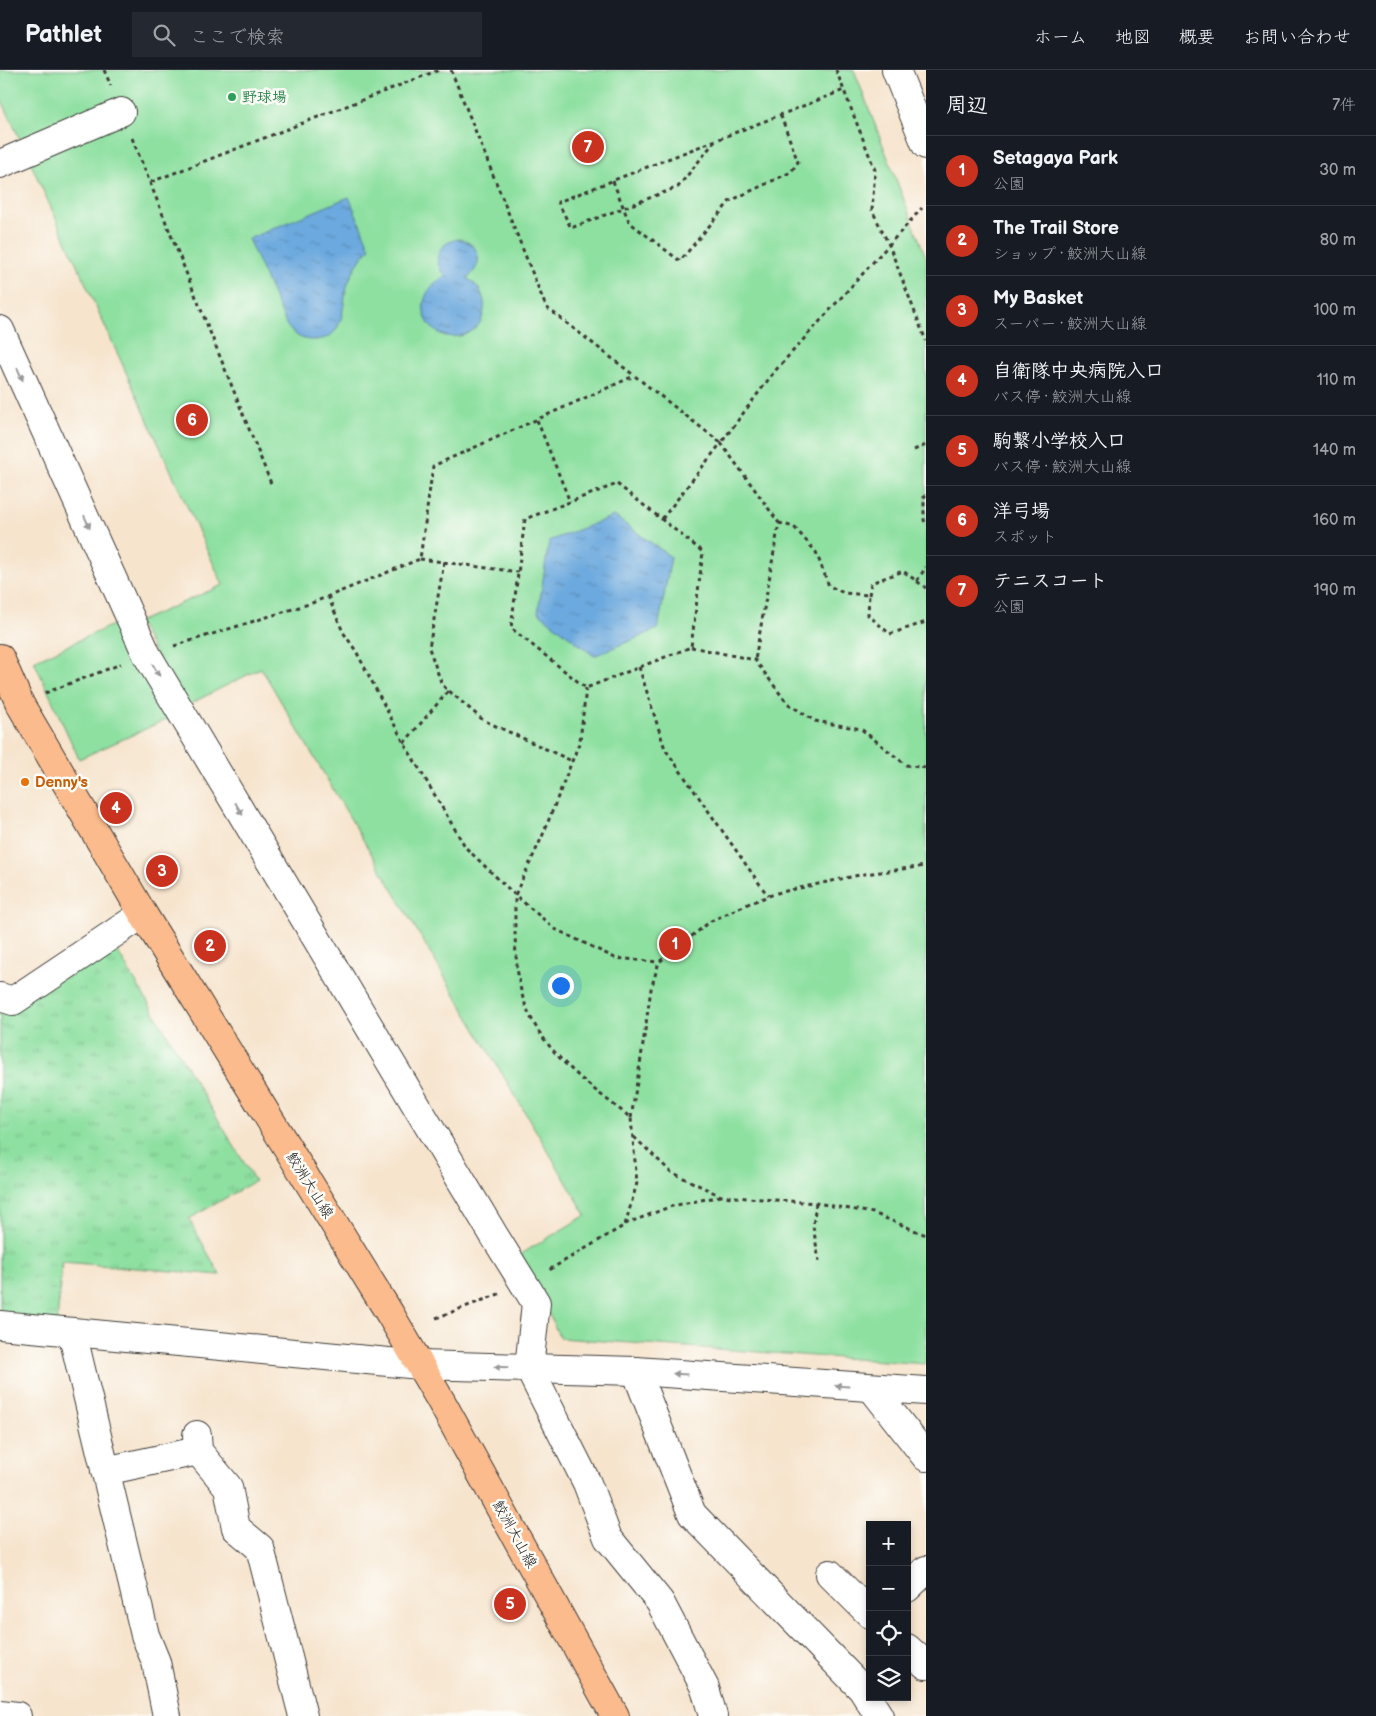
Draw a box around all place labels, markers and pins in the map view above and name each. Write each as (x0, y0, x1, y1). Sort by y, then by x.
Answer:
place label: 野球場 (242, 88, 287, 107)
marker: 野球場 (226, 91, 238, 103)
pin: 7 (572, 128, 604, 166)
pin: 6 (176, 401, 208, 439)
place label: Denny's (35, 773, 88, 792)
marker: Denny's (19, 776, 31, 788)
pin: 4 (100, 789, 132, 827)
pin: 3 (146, 852, 178, 890)
pin: 1 (659, 925, 691, 963)
pin: 2 (194, 927, 226, 965)
pin: 5 (494, 1585, 526, 1623)

